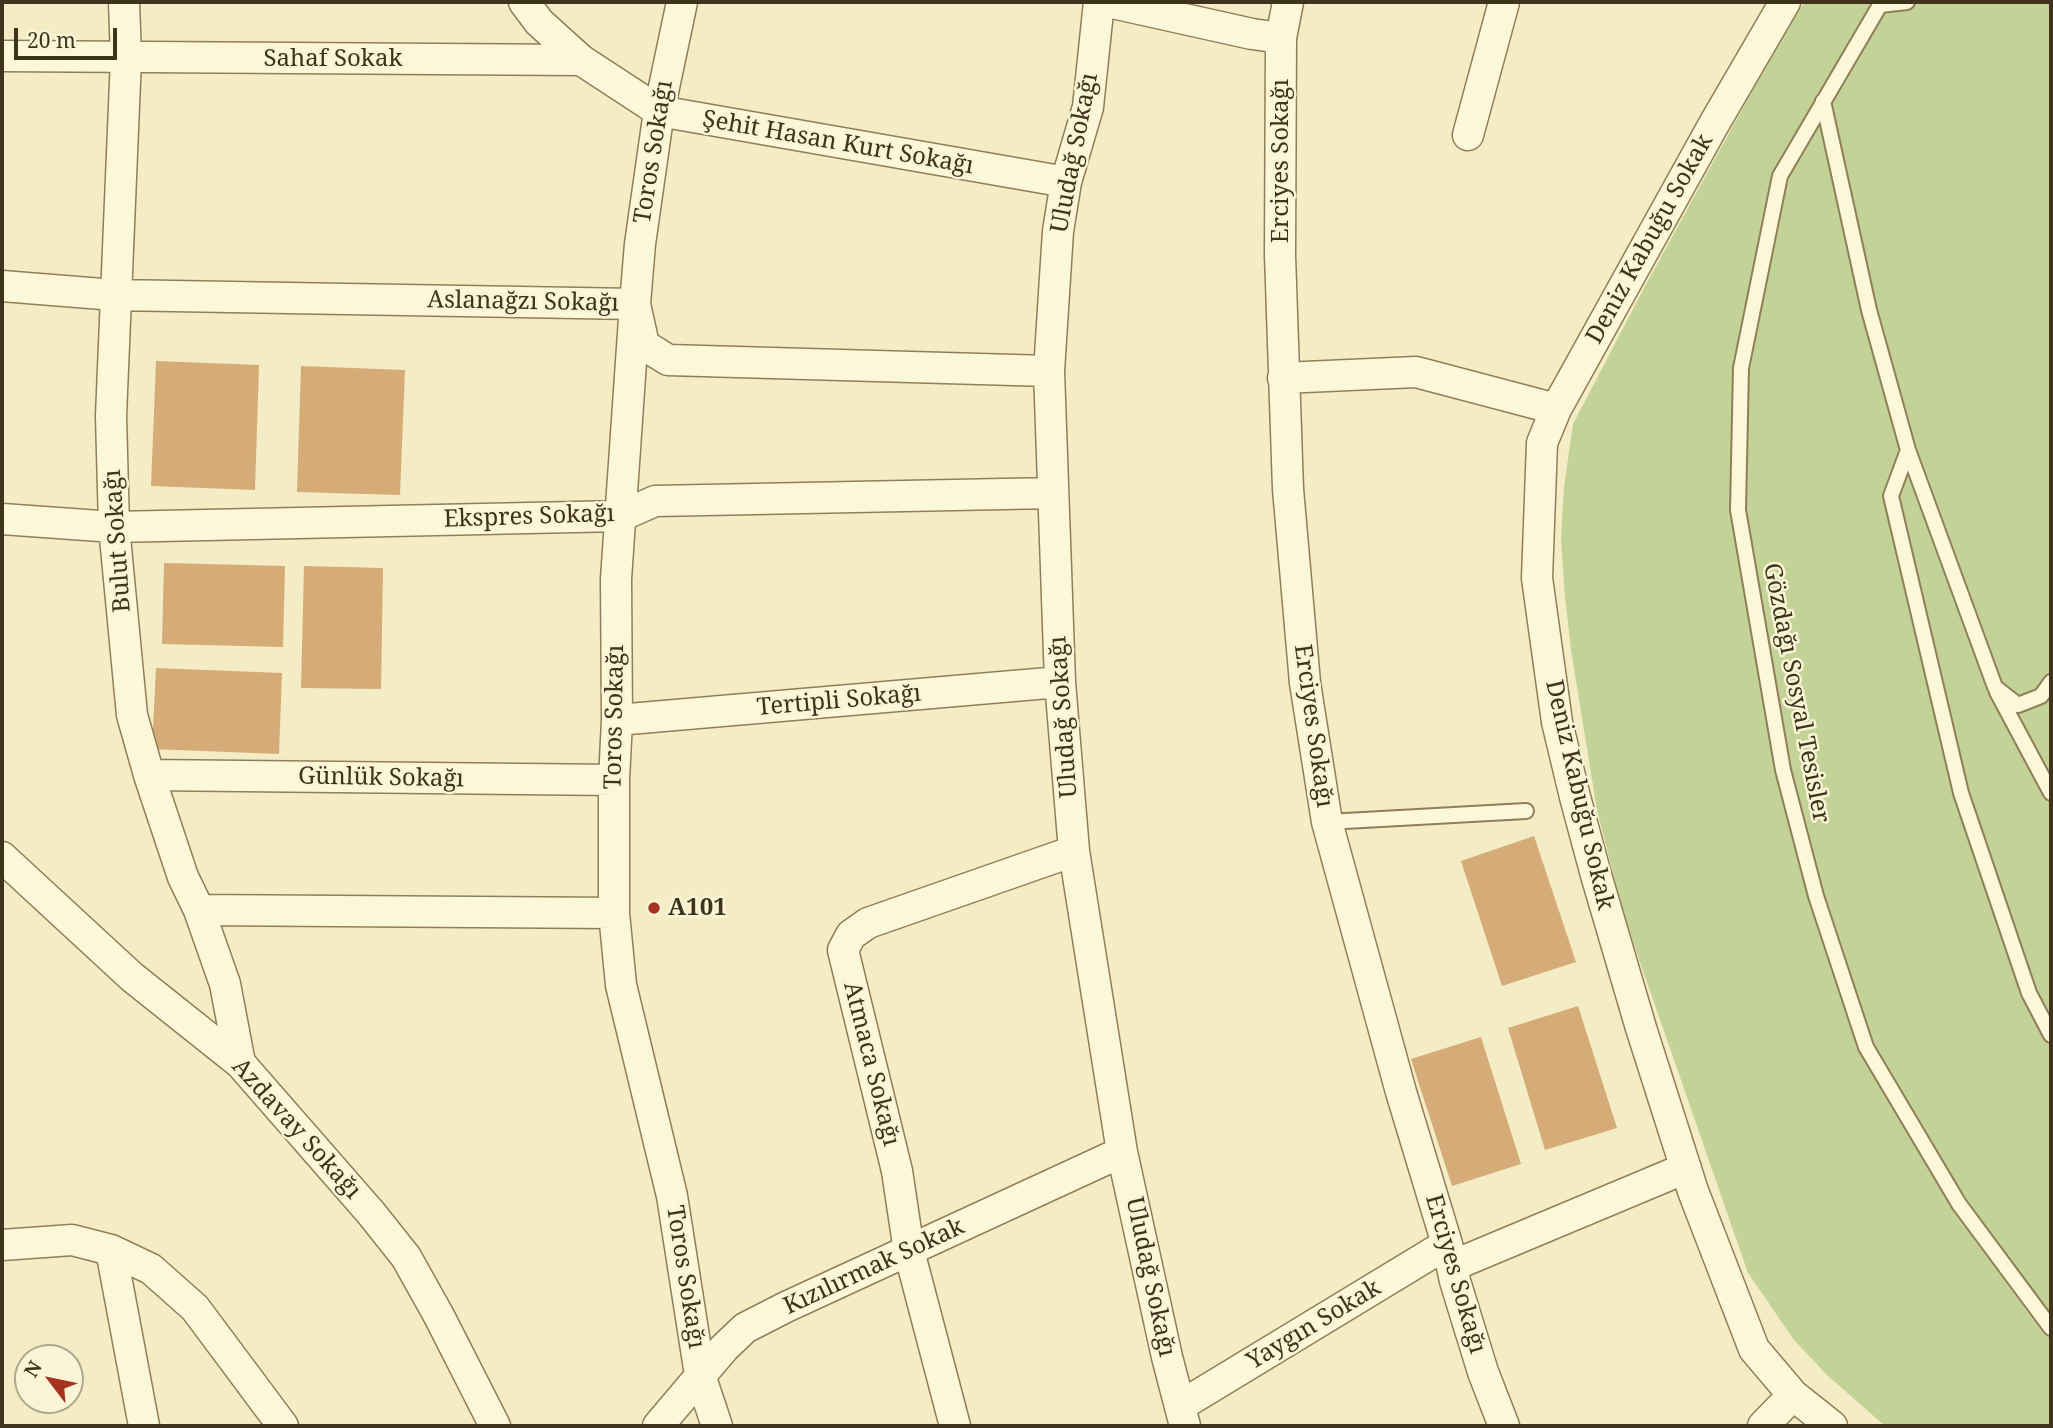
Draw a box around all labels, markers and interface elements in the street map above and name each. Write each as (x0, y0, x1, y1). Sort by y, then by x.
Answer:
scale bar (18, 14, 121, 58)
text: 20 m (27, 26, 76, 54)
street label: Sahaf Sokak (264, 45, 402, 73)
street label: Uludağ Sokağı (1045, 71, 1105, 235)
street label: Toros Sokağı (628, 78, 680, 226)
street label: Erciyes Sokağı (1267, 79, 1295, 243)
street label: Şehit Hasan Kurt Sokağı (700, 105, 976, 181)
street label: Deniz Kabuğu Sokak (1580, 129, 1720, 349)
street label: Aslanağzı Sokağı (427, 286, 619, 318)
street label: Bulut Sokağı (99, 468, 137, 614)
street label: Ekspres Sokağı (443, 500, 615, 534)
street label: Gözdağı Sosyal Tesisler (1757, 561, 1835, 825)
street label: Uludağ Sokağı (1044, 635, 1084, 799)
street label: Erciyes Sokağı (1287, 643, 1339, 809)
street label: Toros Sokağı (599, 644, 631, 790)
street label: Deniz Kabuğu Sokak (1539, 677, 1619, 913)
street label: Tertipli Sokağı (756, 679, 922, 723)
street label: Günlük Sokağı (298, 762, 464, 794)
place label: A101 (668, 894, 727, 922)
marker: A101 (646, 900, 662, 916)
street label: Atmaca Sokağı (837, 979, 905, 1149)
street label: Azdavay Sokağı (225, 1053, 367, 1205)
street label: Erciyes Sokağı (1419, 1191, 1491, 1357)
street label: Uludağ Sokağı (1119, 1195, 1181, 1359)
street label: Toros Sokağı (659, 1203, 711, 1351)
street label: Kızılırmak Sokak (779, 1213, 969, 1321)
street label: Yaygın Sokak (1242, 1274, 1386, 1376)
north arrow (14, 1344, 84, 1414)
text: N (18, 1356, 48, 1382)

